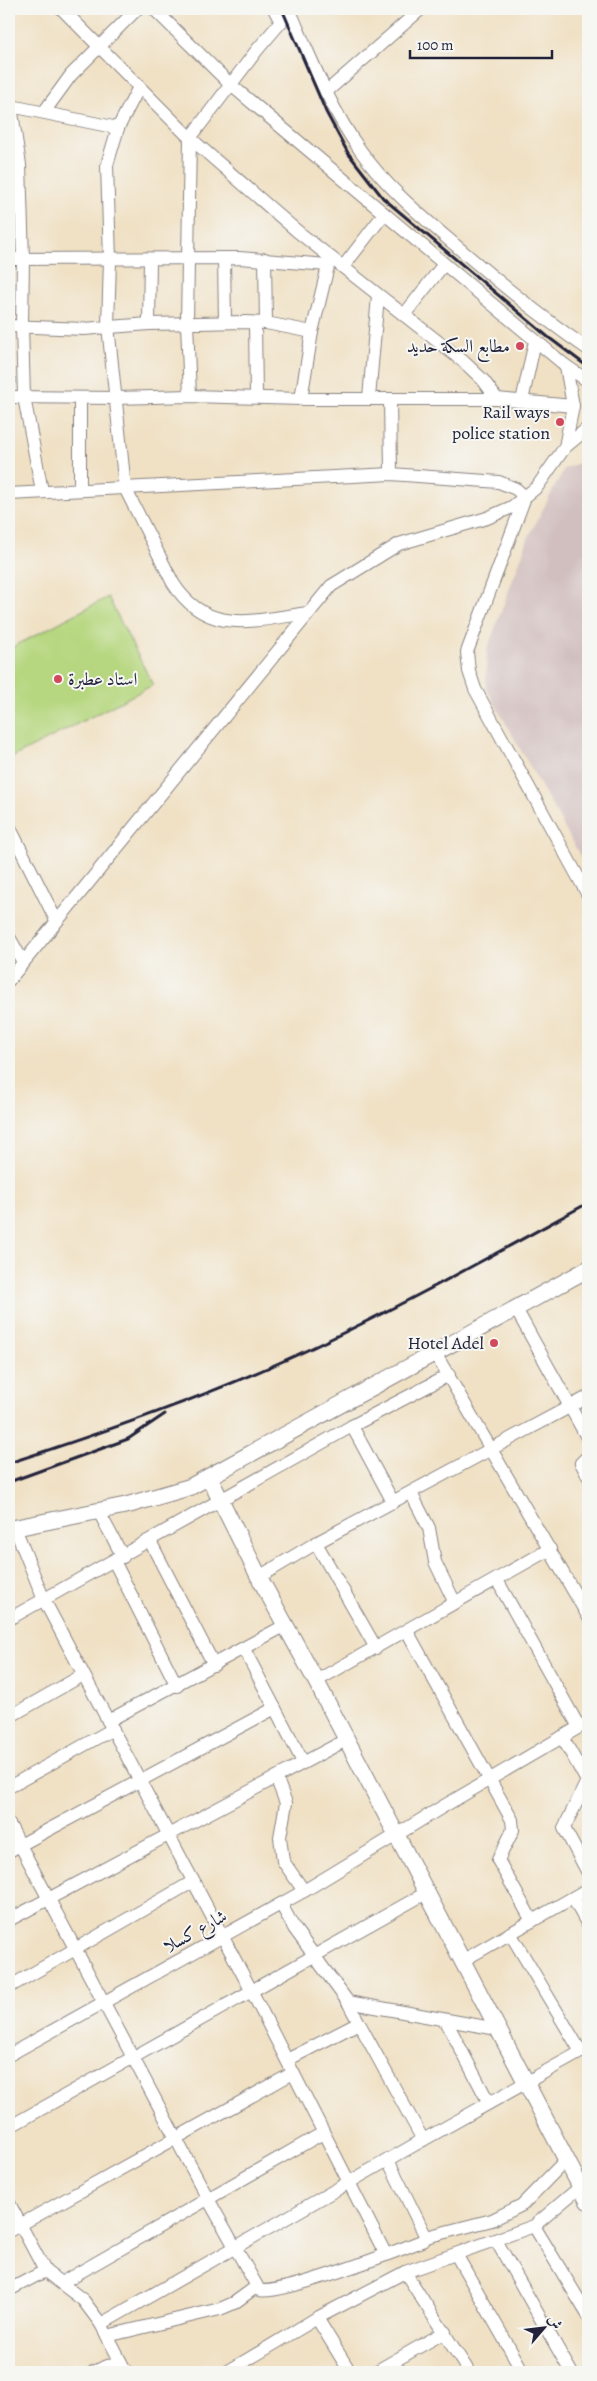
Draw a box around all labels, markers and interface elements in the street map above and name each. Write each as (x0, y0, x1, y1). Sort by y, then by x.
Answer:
scale bar (410, 28, 552, 60)
text: 100 m (417, 35, 454, 55)
place label: مطابع السكة حديد (407, 334, 510, 362)
marker: مطابع السكة حديد (514, 340, 526, 352)
place label: Rail ways police station (452, 400, 550, 445)
marker: Rail ways police station (554, 416, 566, 428)
place label: استاد عطبرة (68, 667, 137, 691)
marker: استاد عطبرة (52, 673, 64, 685)
place label: Hotel Adel (408, 1331, 485, 1355)
marker: Hotel Adel (488, 1337, 500, 1349)
street label: شارع كسلا (159, 1904, 233, 1961)
north arrow (520, 2304, 570, 2354)
text: ش (543, 2312, 567, 2333)

